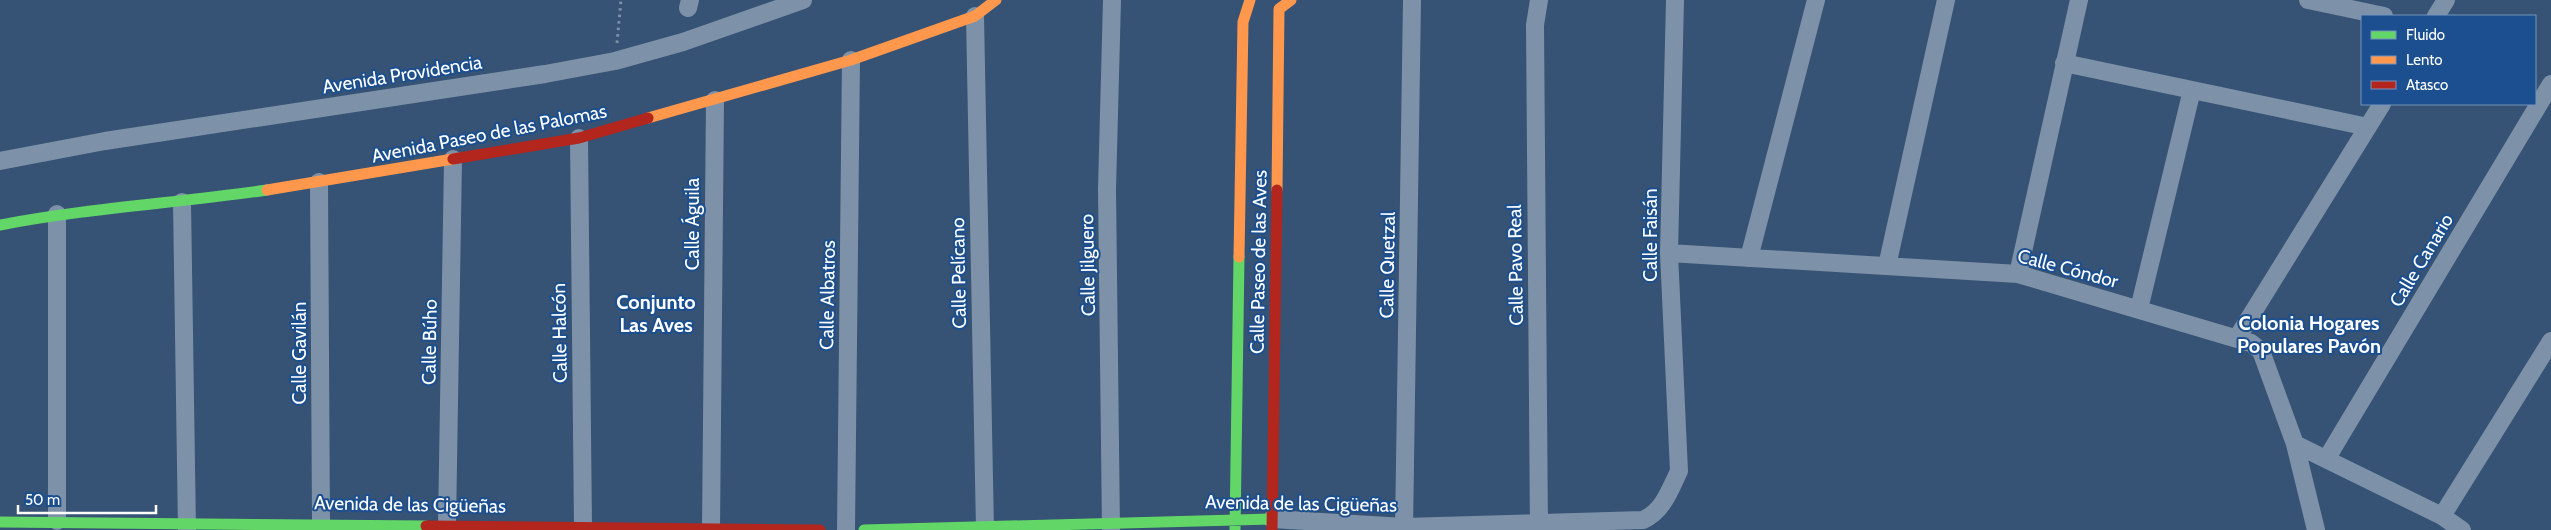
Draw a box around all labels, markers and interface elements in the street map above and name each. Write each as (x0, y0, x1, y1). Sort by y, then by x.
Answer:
legend (2361, 15, 2536, 105)
text: Fluido (2406, 26, 2445, 44)
street label: Avenida Providencia (321, 51, 484, 98)
text: Lento (2406, 51, 2443, 69)
text: Atasco (2406, 76, 2448, 94)
street label: Avenida Paseo de las Palomas (370, 99, 609, 168)
street label: Calle Paseo de las Aves (1245, 170, 1272, 354)
street label: Calle Águila (680, 178, 704, 270)
street label: Calle Faisán (1639, 188, 1662, 282)
street label: Calle Pavo Real (1503, 204, 1528, 326)
street label: Calle Canario (2385, 209, 2458, 311)
street label: Calle Quetzal (1375, 211, 1400, 319)
street label: Calle Jilguero (1075, 214, 1100, 316)
street label: Calle Pelícano (946, 217, 971, 329)
street label: Calle Albatros (815, 240, 840, 350)
street label: Calle Cóndor (2015, 244, 2121, 293)
street label: Calle Halcón (547, 283, 572, 383)
district label: Conjunto Las Aves (616, 290, 696, 337)
street label: Calle Búho (417, 299, 442, 385)
street label: Calle Gavilán (288, 302, 311, 404)
district label: Colonia Hogares Populares Pavón (2237, 311, 2381, 358)
scale bar (18, 482, 155, 514)
street label: Avenida de las Cigüeñas (1205, 490, 1397, 517)
text: 50 m (25, 491, 60, 509)
street label: Avenida de las Cigüeñas (314, 491, 506, 518)

